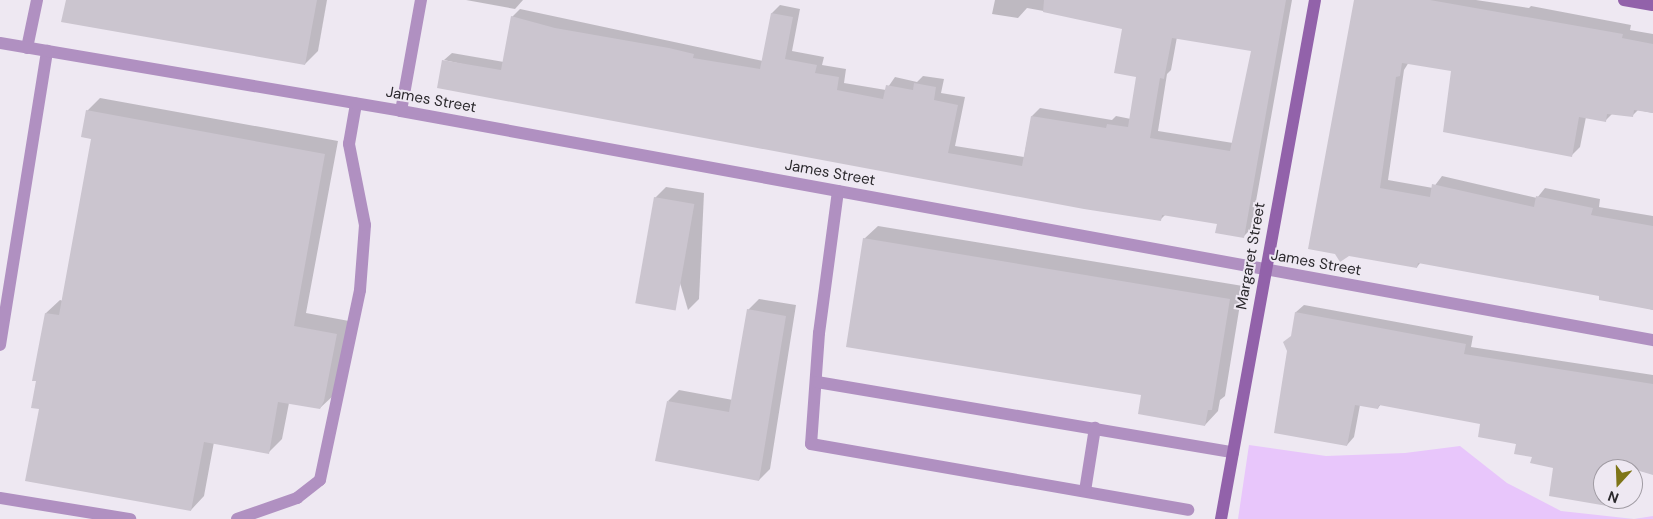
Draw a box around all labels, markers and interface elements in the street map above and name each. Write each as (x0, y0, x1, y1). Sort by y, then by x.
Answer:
street label: James Street (384, 83, 478, 117)
street label: James Street (783, 156, 877, 190)
street label: Margaret Street (1233, 201, 1269, 311)
street label: James Street (1269, 246, 1363, 280)
north arrow (1593, 459, 1643, 509)
text: N (1605, 487, 1621, 507)

